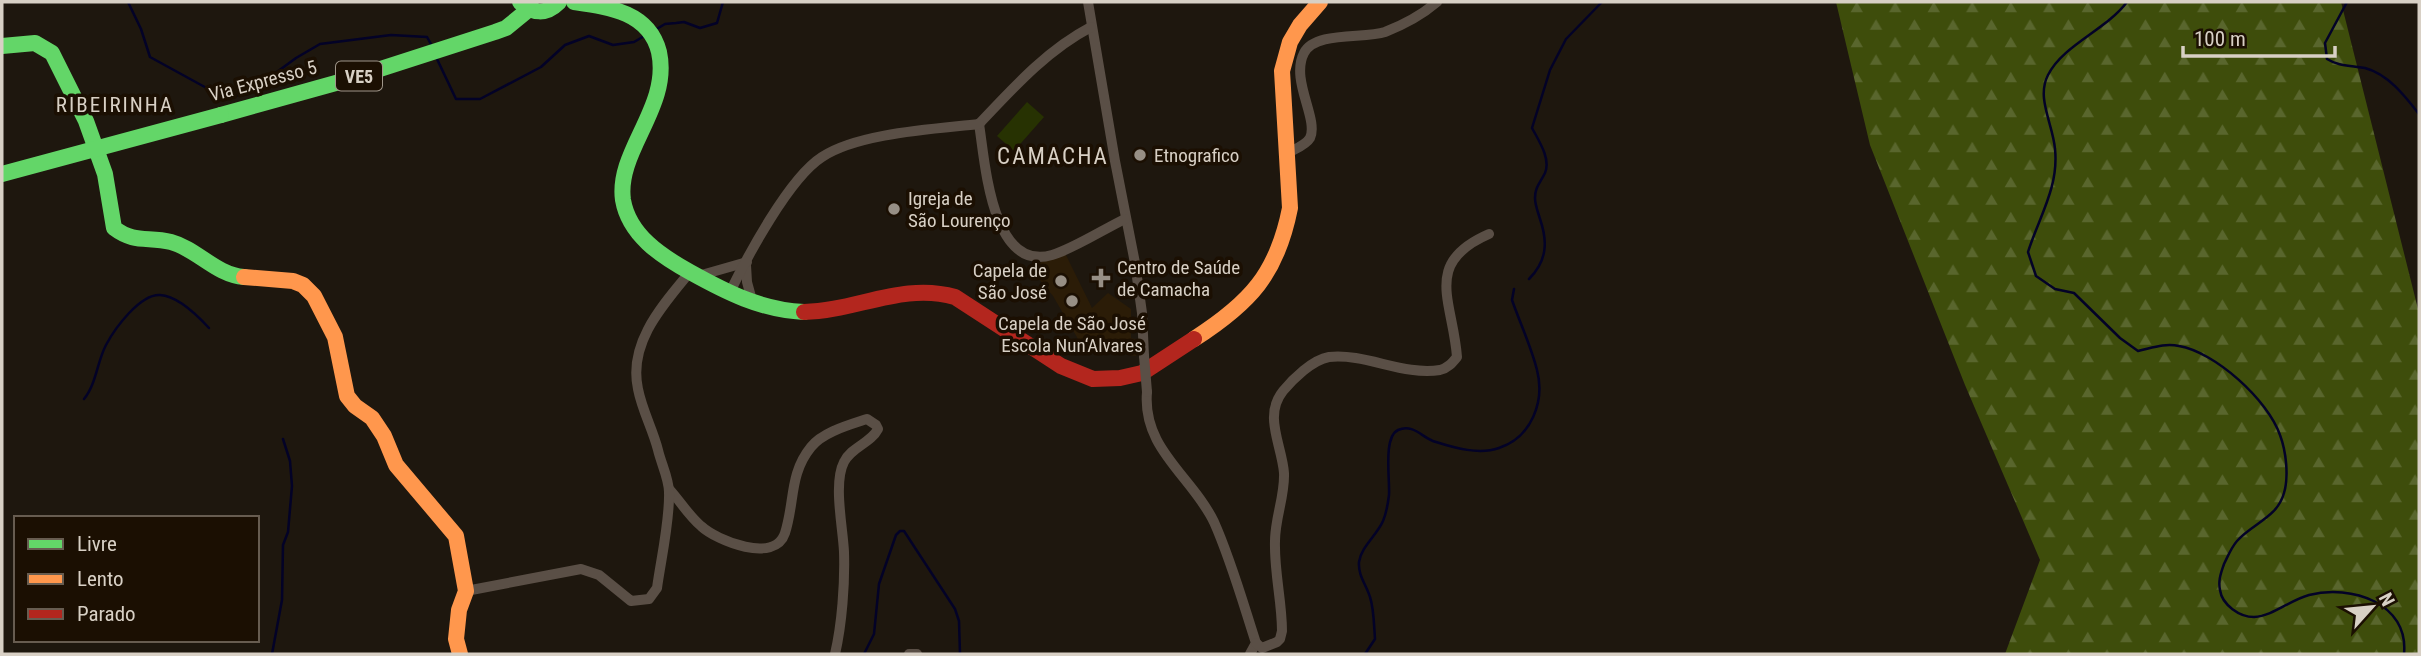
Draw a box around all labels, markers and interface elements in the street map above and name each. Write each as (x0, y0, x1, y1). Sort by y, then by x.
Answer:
scale bar (2183, 14, 2335, 58)
text: 100 m (2194, 27, 2246, 51)
street label: Via Expresso 5 (207, 56, 319, 106)
road number: VE5 (336, 62, 382, 90)
district label: RIBEIRINHA (56, 93, 174, 117)
district label: CAMACHA (997, 143, 1109, 170)
place label: Etnografico (1154, 144, 1239, 167)
marker: Etnografico (1132, 147, 1148, 163)
place label: Igreja de São Lourenço (908, 187, 1011, 232)
marker: Igreja de São Lourenço (886, 201, 902, 217)
place label: Centro de Saúde de Camacha (1117, 256, 1240, 301)
place label: Capela de São José (973, 259, 1047, 304)
marker: Centro de Saúde de Camacha (1091, 268, 1111, 288)
marker: Capela de São José (1053, 273, 1069, 289)
marker: Capela de São José Escola Nun‘Alvares (1064, 293, 1080, 309)
place label: Capela de São José Escola Nun‘Alvares (998, 312, 1146, 357)
legend (14, 516, 259, 642)
text: Livre (77, 532, 117, 556)
text: Lento (77, 567, 124, 591)
north arrow (2337, 572, 2407, 642)
text: N (2374, 589, 2400, 610)
text: Parado (77, 602, 136, 626)

